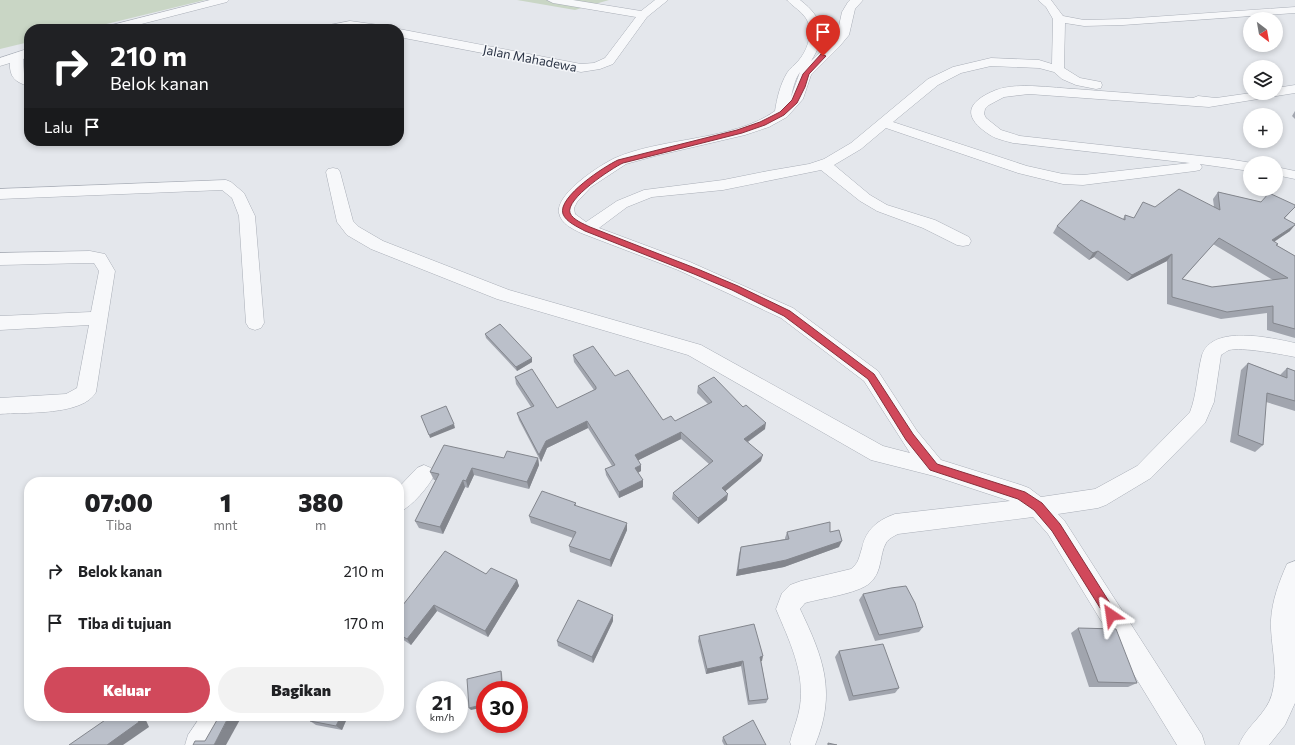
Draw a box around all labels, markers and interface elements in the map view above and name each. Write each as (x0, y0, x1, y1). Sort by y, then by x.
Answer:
north arrow (1243, 12, 1283, 52)
map controls (1243, 12, 1283, 196)
pin (806, 15, 840, 56)
icon: arrive (812, 21, 834, 43)
text: 210 m (110, 38, 187, 72)
icon: right (44, 40, 96, 92)
street label: Jalan Mahadewa (482, 41, 578, 75)
button: layers (1243, 60, 1283, 100)
text: Belok kanan (110, 72, 209, 94)
button: + (1243, 108, 1283, 148)
icon: arrive (81, 116, 103, 138)
text: Lalu (44, 118, 73, 136)
button: − (1243, 156, 1283, 196)
text: 07:00 (85, 488, 153, 517)
text: 1 (220, 488, 231, 517)
text: 380 (298, 488, 343, 517)
text: Tiba (106, 517, 132, 533)
text: mnt (213, 517, 238, 533)
text: m (315, 517, 326, 533)
icon: right (44, 560, 66, 582)
text: Belok kanan (78, 562, 162, 580)
text: 210 m (344, 562, 384, 580)
position arrow (1090, 594, 1132, 636)
icon: arrive (44, 612, 66, 634)
text: Tiba di tujuan (78, 614, 172, 632)
text: 170 m (344, 614, 384, 632)
button: Keluar (44, 667, 210, 713)
button: Bagikan (218, 667, 384, 713)
speed limit sign: 30 (476, 681, 528, 733)
text: 21 (432, 690, 452, 714)
text: km/h (430, 711, 454, 723)

